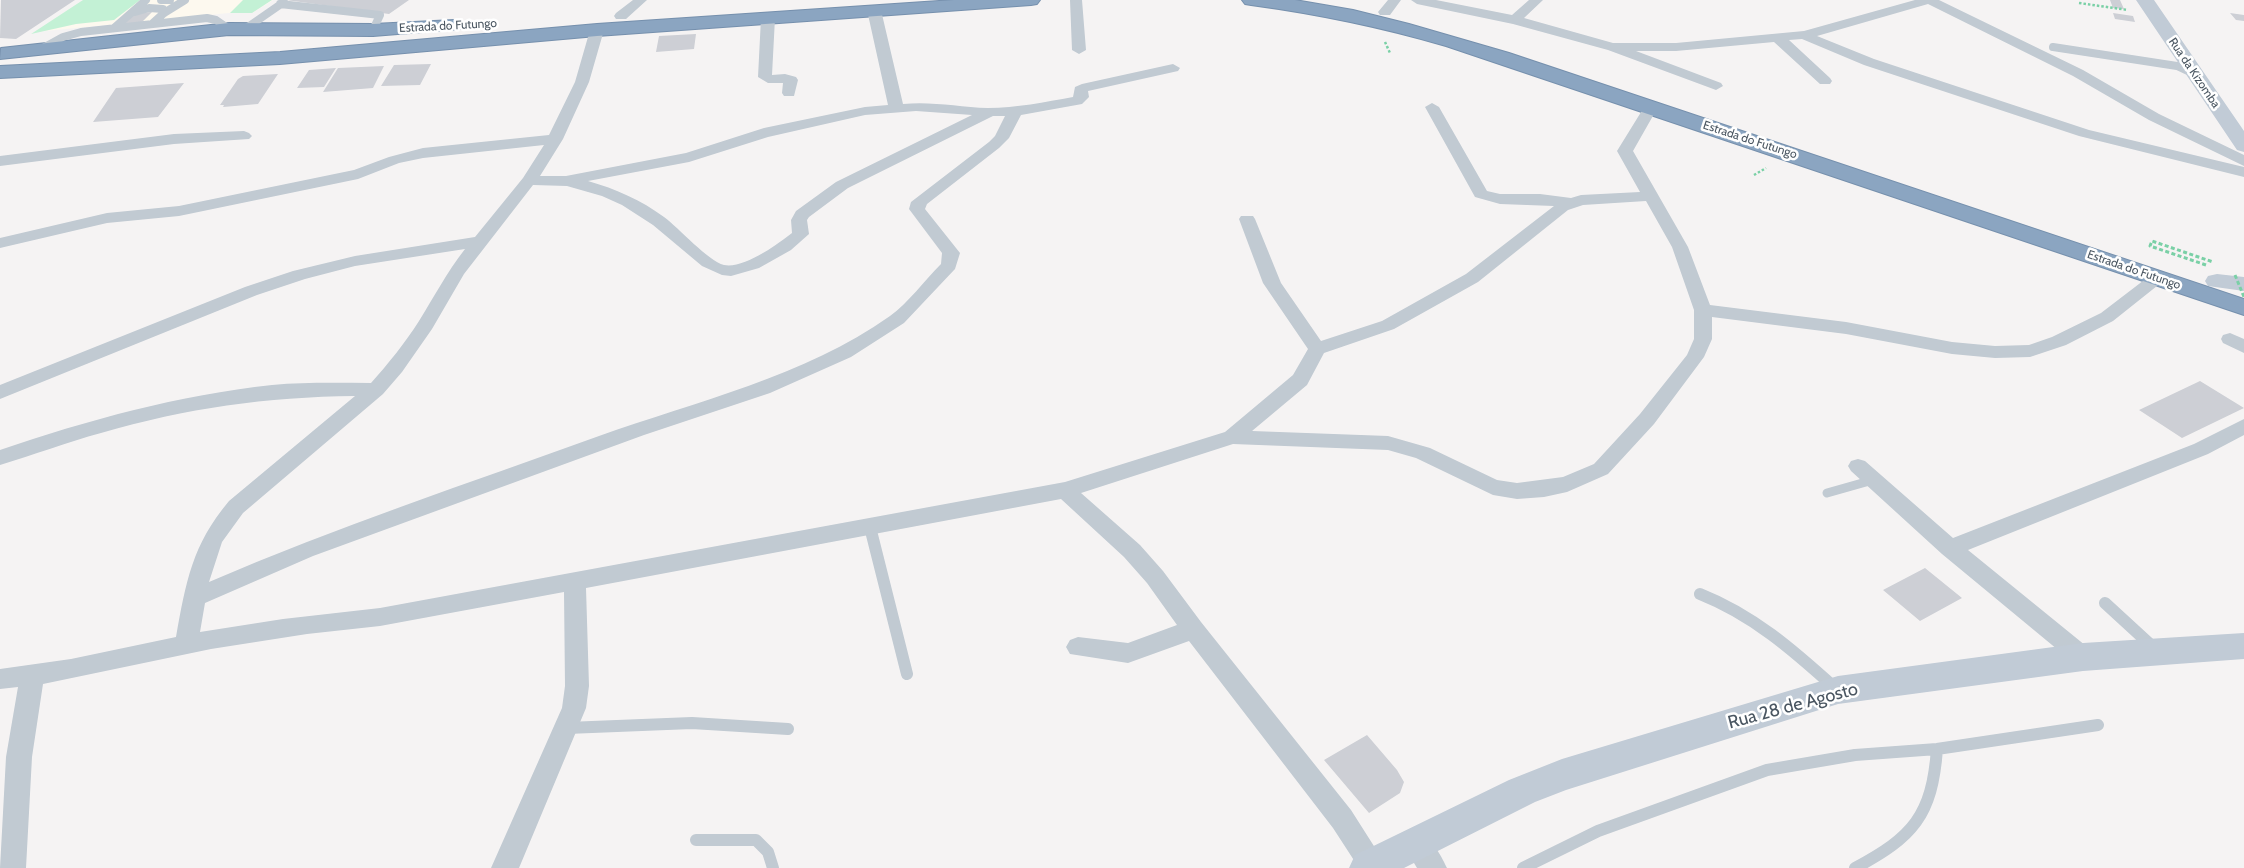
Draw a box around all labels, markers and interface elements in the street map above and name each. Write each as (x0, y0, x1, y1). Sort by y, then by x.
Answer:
street label: Estrada do Futungo (399, 16, 497, 36)
street label: Rua da Kizomba (2165, 35, 2223, 111)
street label: Estrada do Futungo (1701, 118, 1799, 162)
street label: Estrada do Futungo (2085, 247, 2183, 293)
street label: Rua 28 de Agosto (1726, 678, 1860, 734)

